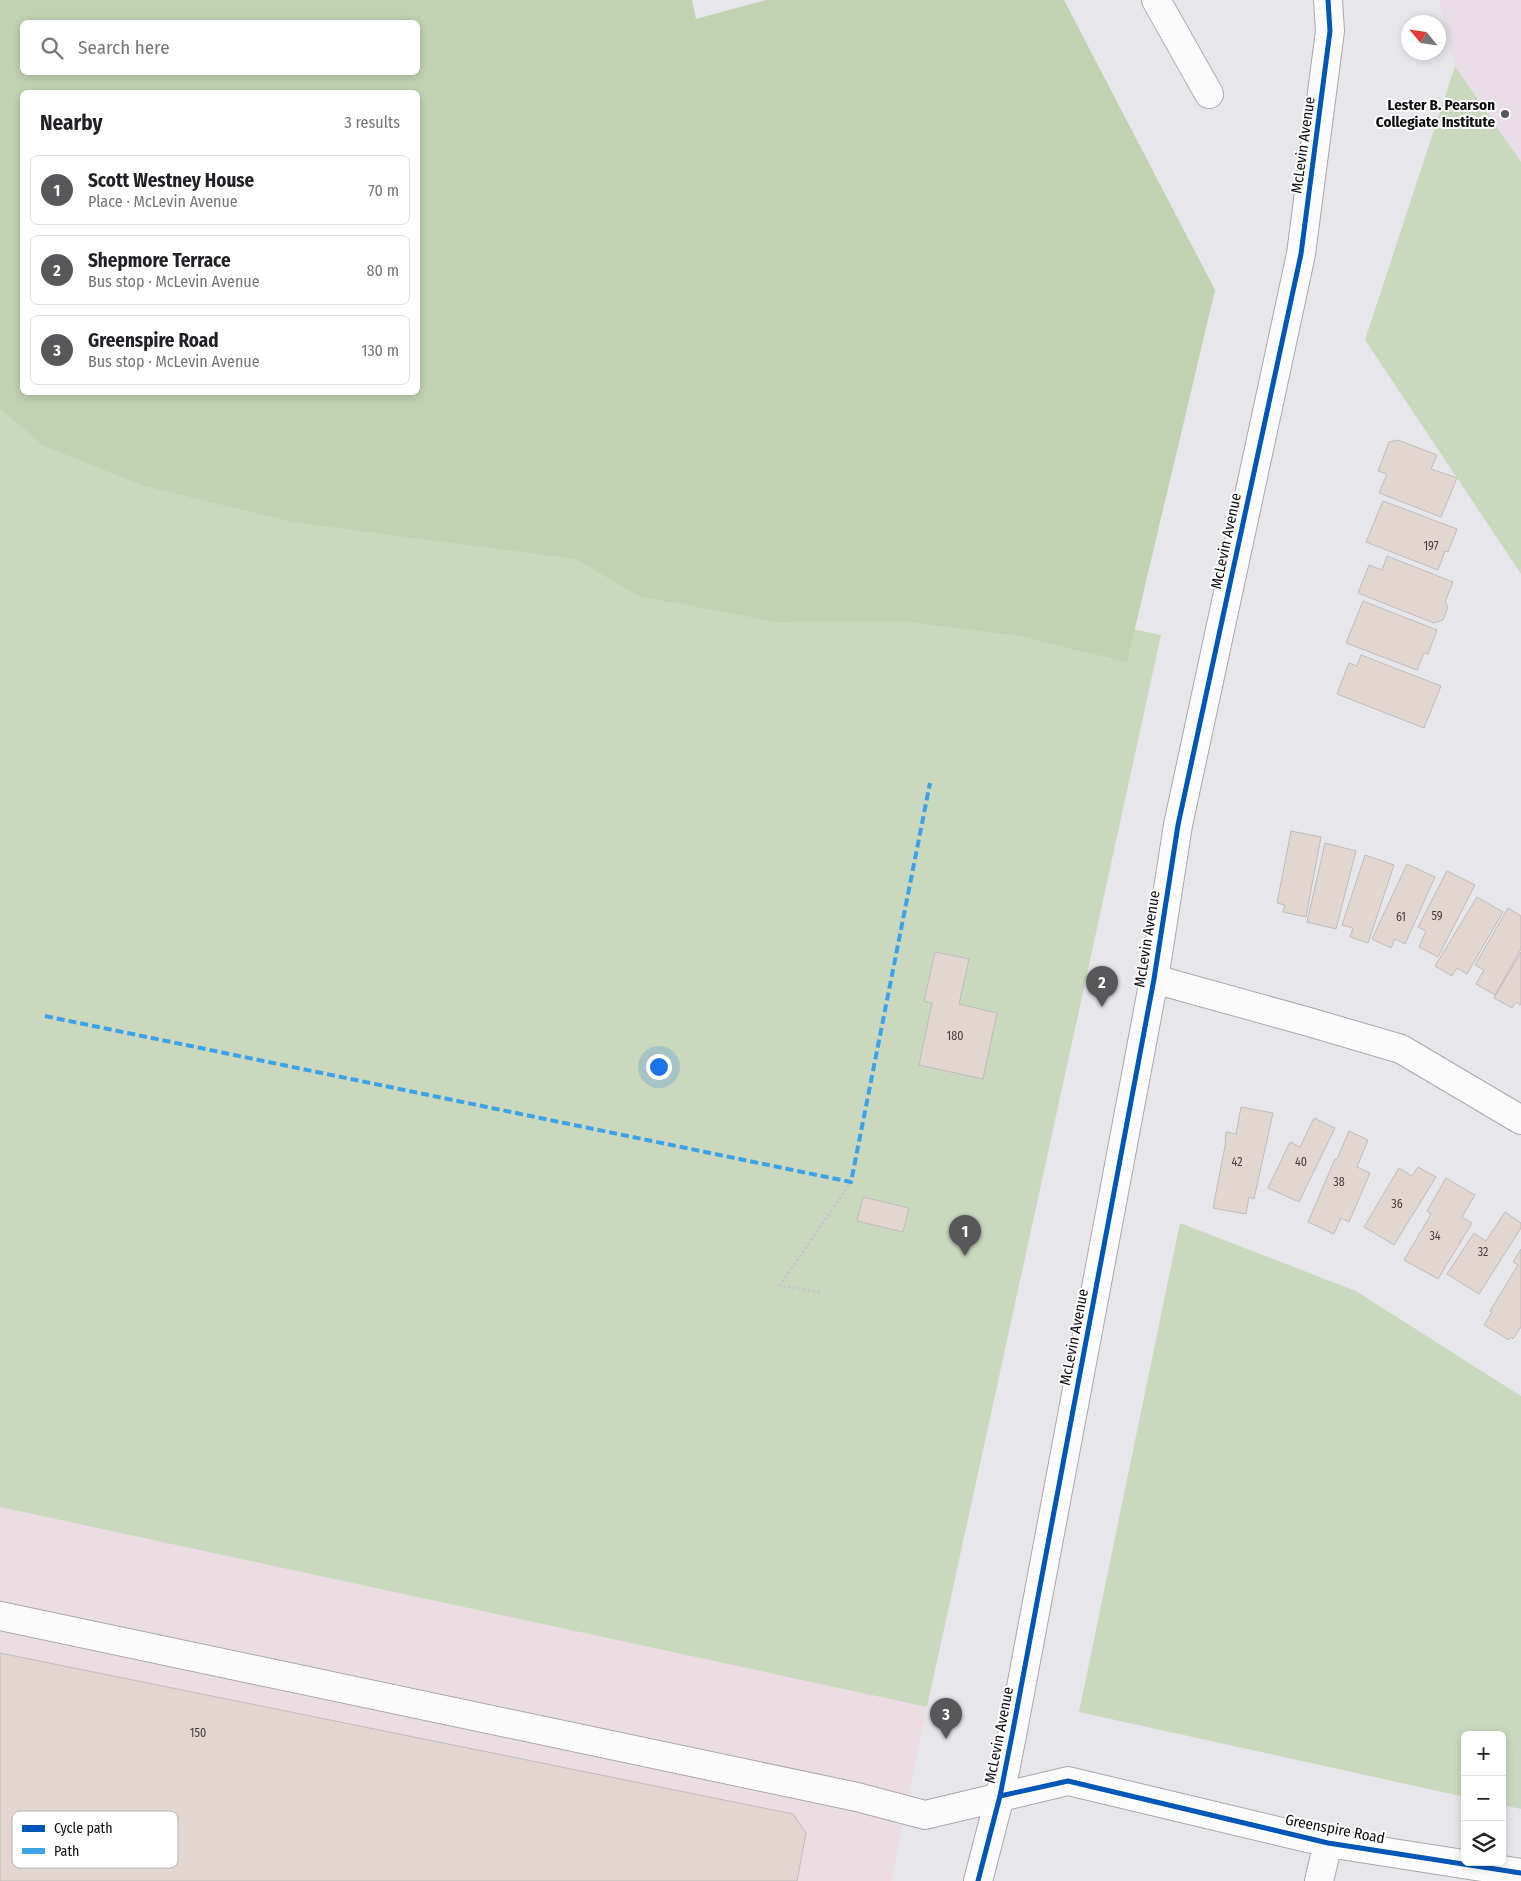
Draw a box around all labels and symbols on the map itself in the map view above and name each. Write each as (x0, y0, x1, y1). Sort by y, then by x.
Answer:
north arrow (1401, 15, 1446, 60)
street label: McLevin Avenue (1287, 95, 1319, 195)
place label: Lester B. Pearson Collegiate Institute (1376, 96, 1495, 131)
marker: Lester B. Pearson Collegiate Institute (1499, 108, 1511, 120)
street label: McLevin Avenue (1207, 491, 1245, 591)
house number: 197 (1423, 539, 1439, 553)
street label: McLevin Avenue (1130, 889, 1164, 989)
house number: 59 (1431, 909, 1443, 923)
house number: 61 (1396, 910, 1406, 924)
pin: 2 (1086, 966, 1118, 1007)
house number: 180 (947, 1029, 963, 1043)
your location (646, 1054, 672, 1080)
house number: 42 (1232, 1155, 1242, 1169)
house number: 40 (1295, 1155, 1307, 1169)
house number: 38 (1333, 1175, 1345, 1189)
house number: 36 (1391, 1197, 1403, 1211)
pin: 1 (949, 1215, 981, 1256)
house number: 34 (1429, 1229, 1441, 1243)
house number: 32 (1478, 1245, 1488, 1259)
street label: McLevin Avenue (1056, 1287, 1092, 1387)
street label: McLevin Avenue (981, 1685, 1017, 1785)
pin: 3 (930, 1698, 962, 1739)
house number: 150 (190, 1726, 206, 1740)
legend (12, 1811, 178, 1868)
street label: Greenspire Road (1284, 1811, 1386, 1847)
text: Cycle path (54, 1820, 113, 1837)
text: Path (54, 1843, 79, 1860)

